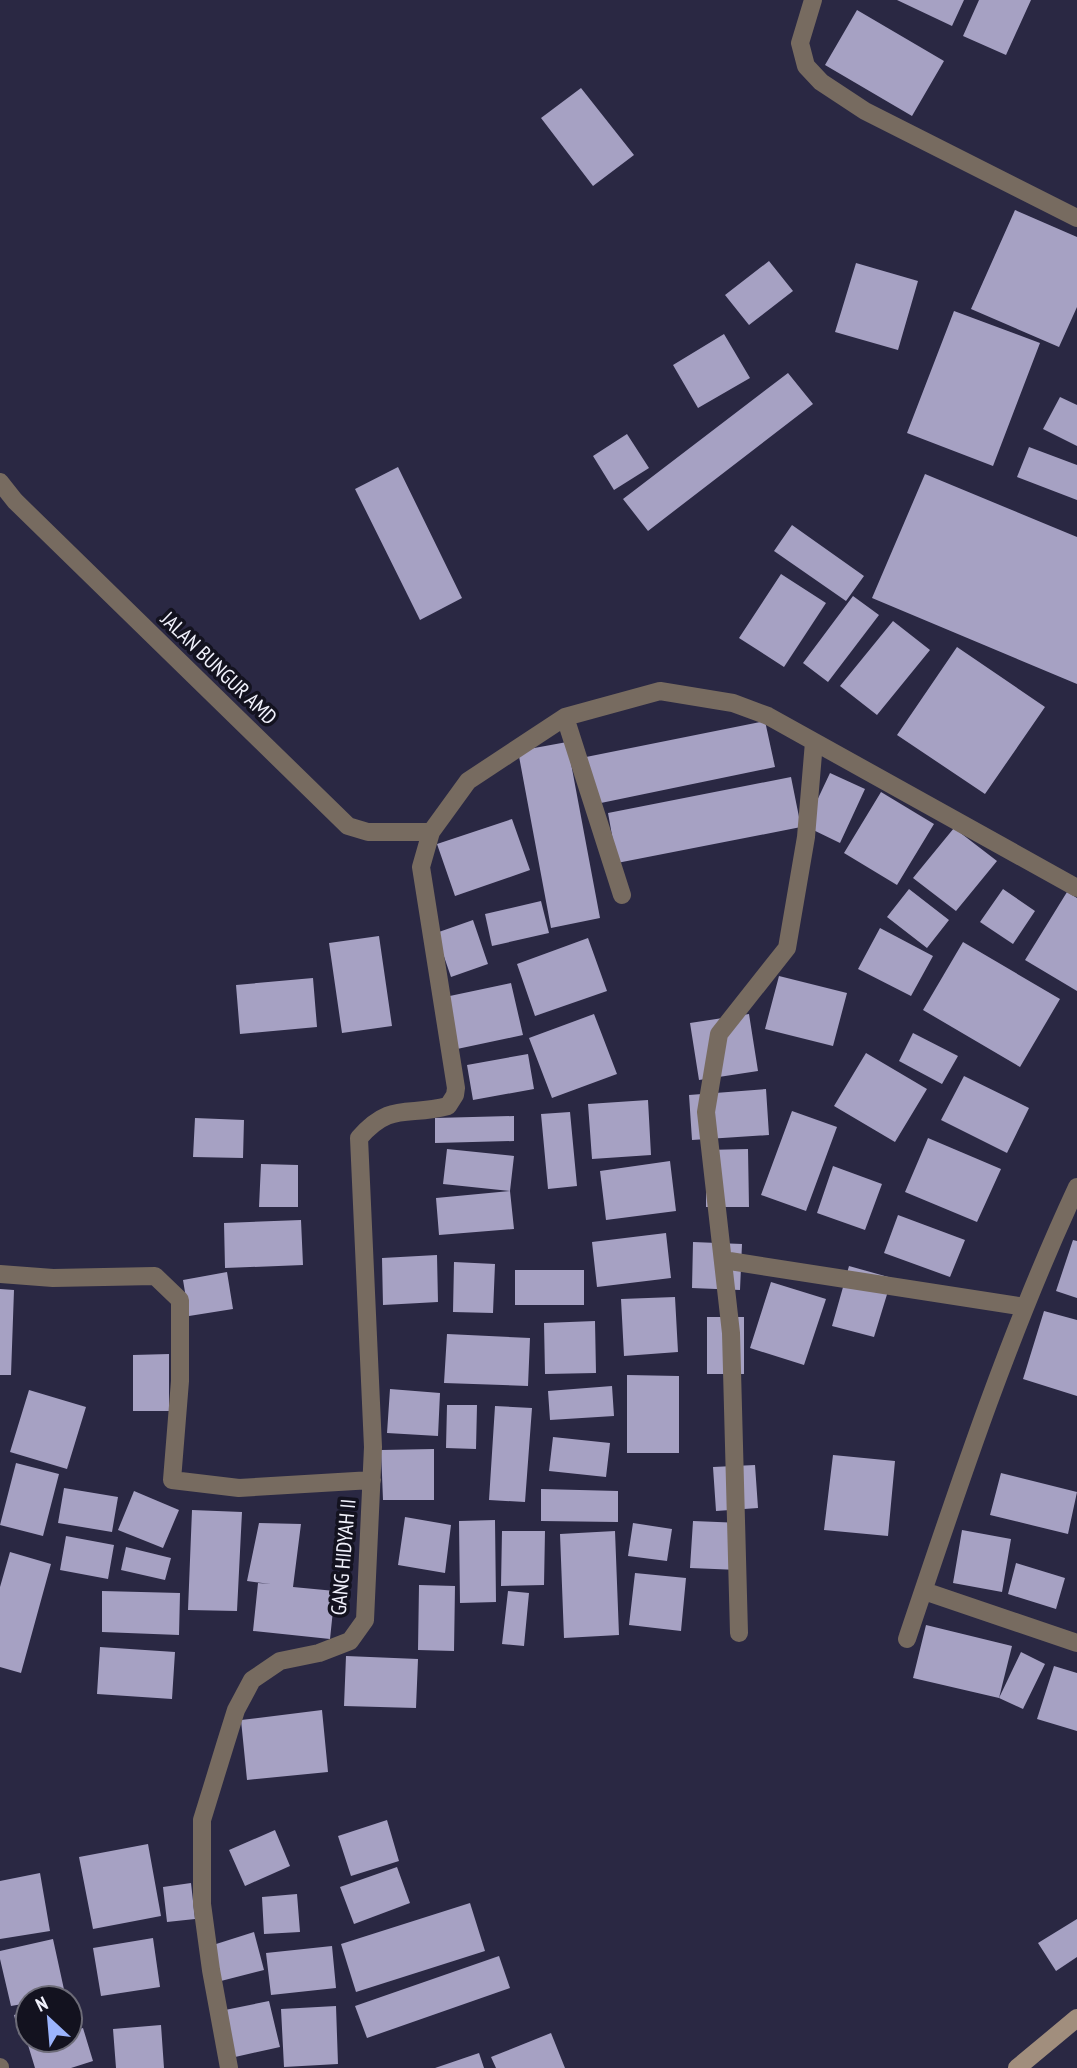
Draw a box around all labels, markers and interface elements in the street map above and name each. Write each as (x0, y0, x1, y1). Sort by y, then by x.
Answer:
street label: JALAN BUNGUR AMD (155, 605, 283, 730)
street label: GANG HIDYAH II (324, 1498, 362, 1616)
north arrow (14, 1984, 84, 2054)
text: N (32, 1991, 51, 2017)

